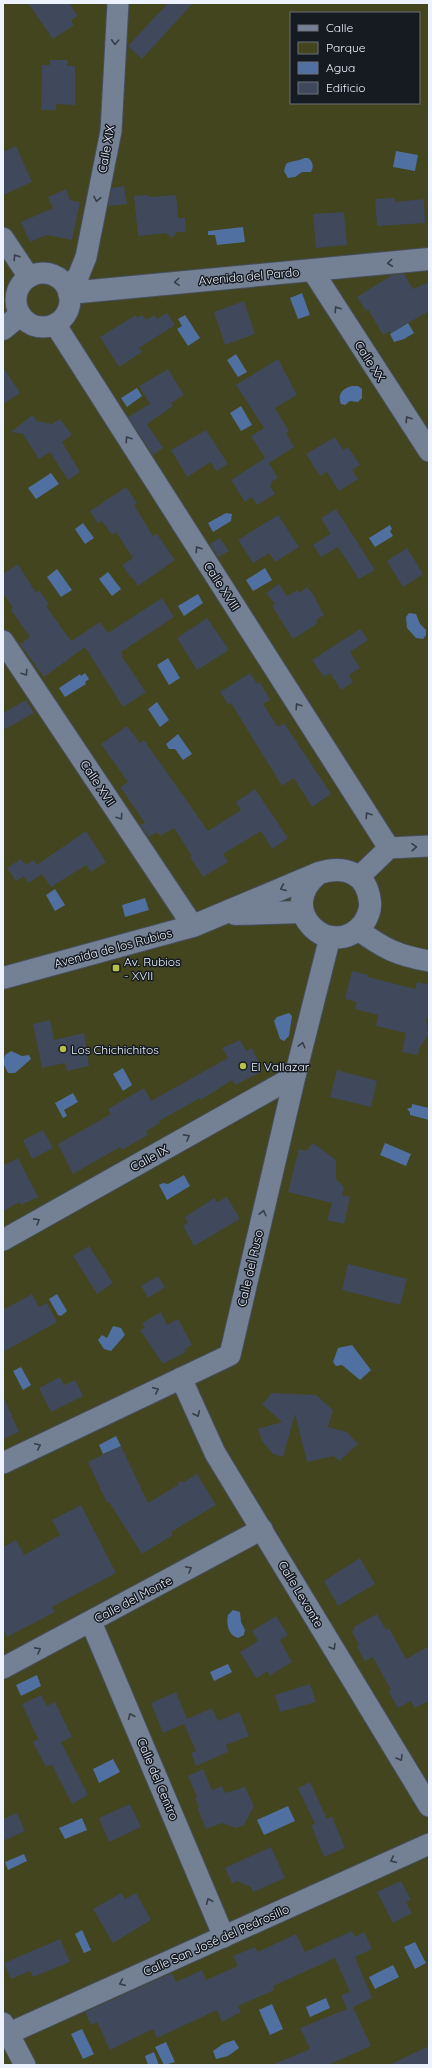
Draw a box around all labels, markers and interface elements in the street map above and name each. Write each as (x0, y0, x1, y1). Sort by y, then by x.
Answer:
legend (290, 12, 420, 104)
text: Calle (326, 20, 354, 35)
one-way arrow (111, 39, 120, 45)
text: Parque (326, 40, 366, 55)
text: Agua (326, 60, 355, 75)
text: Edificio (326, 80, 366, 95)
street label: Calle XIX (94, 124, 118, 174)
one-way arrow (94, 195, 102, 202)
one-way arrow (13, 254, 21, 261)
one-way arrow (387, 258, 393, 267)
street label: Avenida del Pardo (198, 264, 300, 288)
one-way arrow (174, 278, 180, 287)
one-way arrow (335, 307, 342, 314)
street label: Calle XX (351, 338, 389, 384)
one-way arrow (405, 416, 413, 423)
one-way arrow (126, 437, 133, 444)
one-way arrow (196, 546, 203, 553)
street label: Calle XVIII (201, 559, 243, 613)
one-way arrow (20, 669, 27, 676)
one-way arrow (296, 703, 303, 710)
street label: Calle XVII (77, 757, 119, 809)
one-way arrow (115, 812, 122, 819)
one-way arrow (366, 813, 373, 820)
one-way arrow (411, 842, 417, 851)
one-way arrow (280, 883, 288, 891)
street label: Avenida de los Rubios (52, 925, 174, 971)
place label: Av. Rubios - XVII (124, 954, 181, 983)
marker: Av. Rubios - XVII (111, 963, 121, 973)
place label: Los Chichichitos (71, 1042, 159, 1057)
one-way arrow (298, 1042, 306, 1049)
marker: Los Chichichitos (58, 1044, 68, 1054)
place label: El Vallazar (251, 1059, 310, 1074)
marker: El Vallazar (238, 1061, 248, 1071)
one-way arrow (183, 1134, 190, 1141)
street label: Calle IX (128, 1142, 170, 1174)
one-way arrow (258, 1210, 266, 1216)
one-way arrow (33, 1219, 40, 1226)
street label: Calle del Ruso (234, 1228, 266, 1308)
one-way arrow (151, 1387, 159, 1395)
one-way arrow (192, 1409, 200, 1417)
one-way arrow (34, 1443, 42, 1451)
street label: Calle Levante (275, 1558, 327, 1630)
one-way arrow (185, 1566, 192, 1573)
street label: Calle del Monte (92, 1572, 174, 1626)
one-way arrow (329, 1643, 336, 1650)
one-way arrow (33, 1647, 41, 1654)
one-way arrow (128, 1713, 136, 1721)
street label: Calle del Centro (134, 1736, 182, 1822)
one-way arrow (396, 1754, 403, 1761)
one-way arrow (390, 1855, 398, 1863)
one-way arrow (206, 1897, 214, 1905)
street label: Calle San José del Pedrosillo (141, 1901, 291, 1979)
one-way arrow (119, 1978, 126, 1986)

